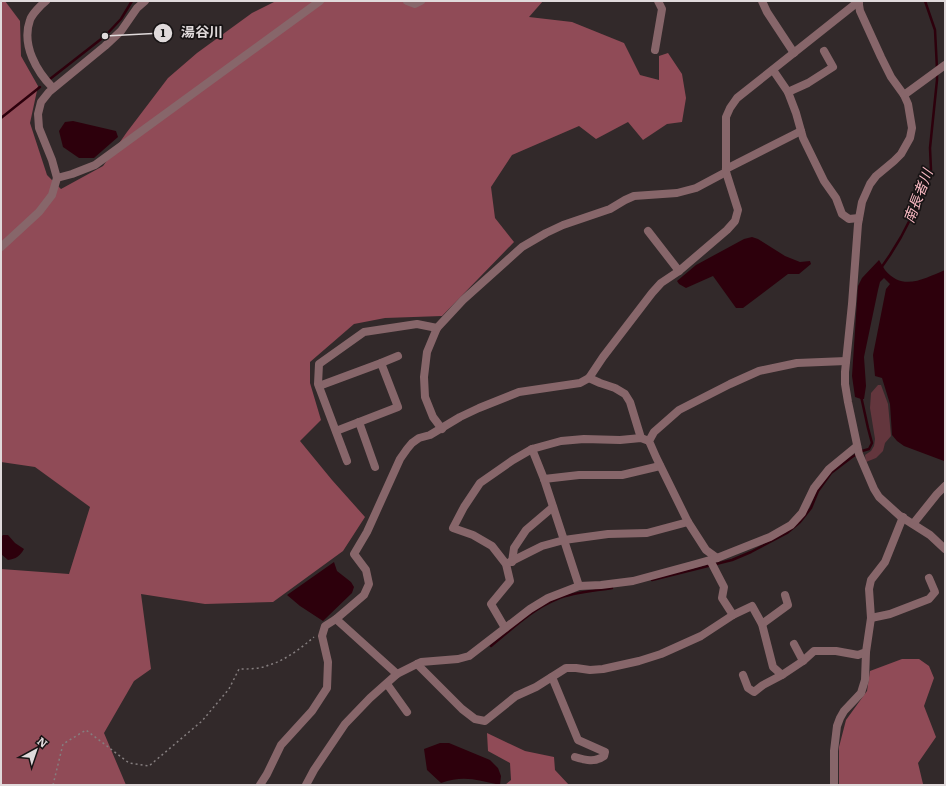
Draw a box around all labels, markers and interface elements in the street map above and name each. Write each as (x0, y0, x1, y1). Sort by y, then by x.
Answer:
callout: 湯谷川 (153, 20, 231, 46)
text: 湯谷川 (181, 21, 223, 41)
text: 1 (161, 23, 166, 41)
water label: 南長者川 (898, 164, 937, 225)
north arrow (16, 730, 56, 770)
text: N (34, 732, 52, 751)

